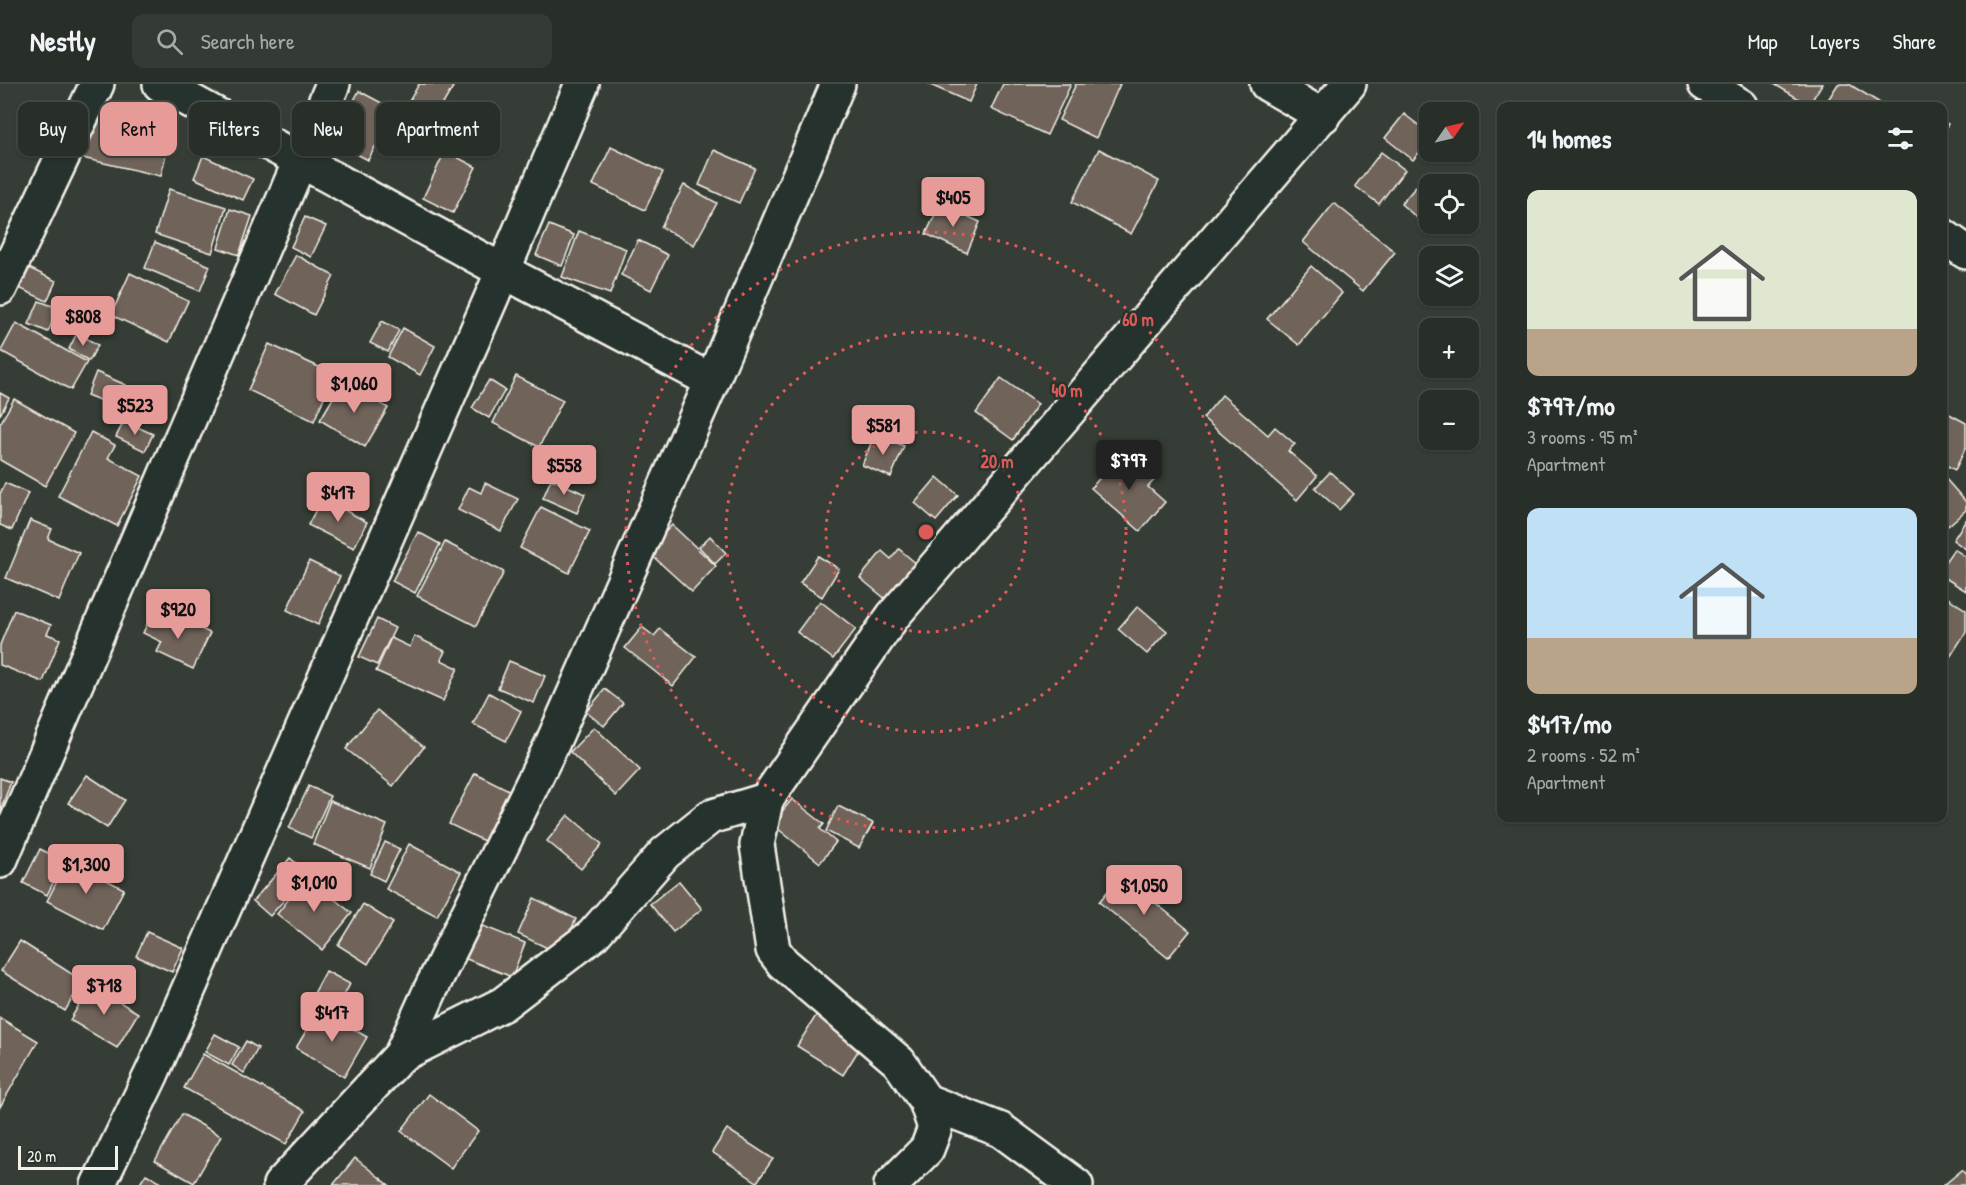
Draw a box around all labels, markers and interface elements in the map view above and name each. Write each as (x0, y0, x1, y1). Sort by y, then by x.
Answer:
search box (132, 14, 552, 68)
text: Nestly (30, 22, 96, 60)
icon: search (153, 25, 186, 58)
text: Search here (201, 26, 295, 56)
text: Map (1748, 27, 1777, 56)
text: Layers (1810, 27, 1860, 56)
text: Share (1893, 27, 1936, 56)
chip: Buy (18, 102, 88, 156)
chip: Rent (100, 102, 177, 156)
chip: Filters (189, 102, 280, 156)
chip: New (292, 102, 364, 156)
chip: Apartment (376, 102, 500, 156)
north arrow (1419, 102, 1479, 162)
map controls (1419, 102, 1479, 450)
text: 14 homes (1527, 121, 1612, 156)
icon: filters (1884, 122, 1917, 155)
button: locate (1419, 174, 1479, 234)
pin: $405 (917, 177, 989, 228)
text: $405 (935, 183, 971, 210)
icon: home (1668, 229, 1776, 337)
button: layers (1419, 246, 1479, 306)
pin: $808 (47, 296, 119, 347)
text: $808 (65, 302, 101, 329)
text: 60 m (1122, 307, 1154, 332)
button: + (1419, 318, 1479, 378)
pin: $1,060 (305, 363, 403, 414)
text: $1,060 (330, 369, 378, 396)
text: 40 m (1051, 378, 1083, 403)
pin: $523 (99, 385, 171, 436)
text: $797/mo (1527, 388, 1615, 423)
button: − (1419, 390, 1479, 450)
text: $523 (117, 391, 153, 418)
pin: $581 (847, 405, 919, 456)
text: $581 (866, 411, 900, 438)
text: 3 rooms · 95 m² (1527, 423, 1637, 450)
pin: $797 (1093, 440, 1165, 491)
pin: $558 (528, 445, 600, 496)
text: $797 (1110, 446, 1148, 473)
text: 20 m (981, 449, 1013, 474)
text: Apartment (1527, 450, 1605, 477)
text: $558 (546, 451, 582, 478)
pin: $417 (302, 472, 374, 523)
text: $417 (321, 478, 355, 505)
centre of rings (916, 522, 936, 542)
icon: home (1668, 547, 1776, 655)
pin: $920 (142, 589, 214, 640)
text: $920 (160, 595, 196, 622)
text: $417/mo (1527, 706, 1611, 741)
text: 2 rooms · 52 m² (1527, 741, 1640, 768)
text: Apartment (1527, 768, 1605, 795)
pin: $1,300 (37, 844, 135, 895)
text: $1,300 (62, 850, 110, 877)
pin: $1,010 (265, 862, 363, 913)
pin: $1,050 (1095, 865, 1193, 916)
text: $1,010 (291, 868, 337, 895)
text: $1,050 (1120, 871, 1168, 898)
pin: $718 (68, 965, 140, 1016)
text: $718 (86, 971, 122, 998)
pin: $417 (296, 992, 368, 1043)
text: $417 (315, 998, 349, 1025)
scale bar (18, 1143, 118, 1170)
text: 20 m (27, 1145, 56, 1167)

